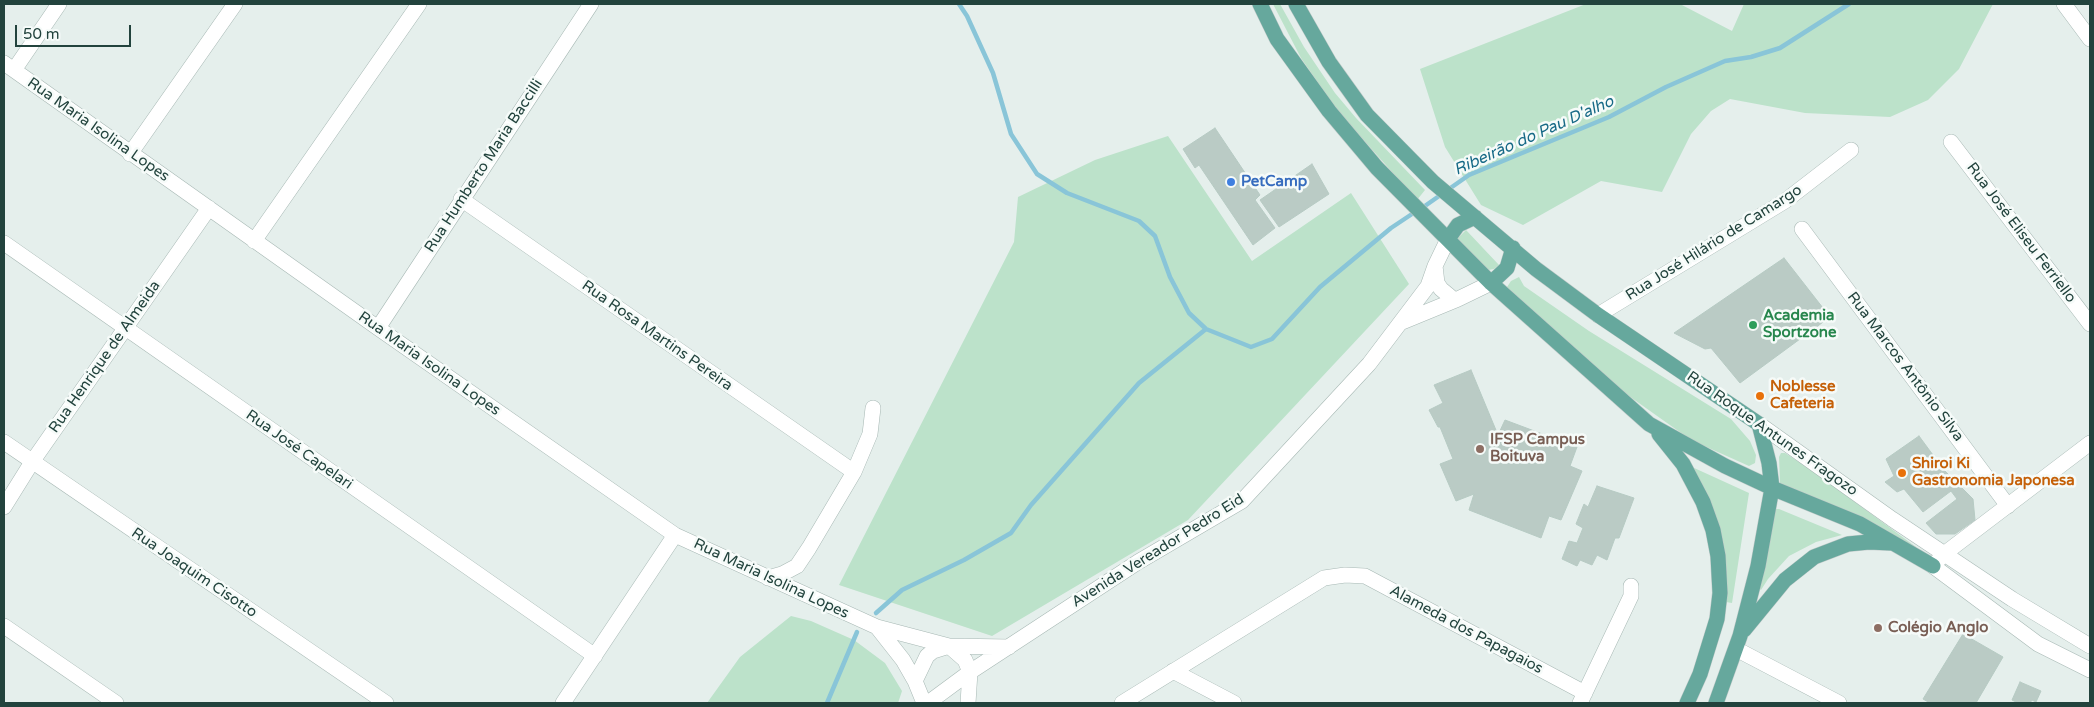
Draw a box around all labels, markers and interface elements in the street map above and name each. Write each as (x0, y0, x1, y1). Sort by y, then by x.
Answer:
scale bar (18, 15, 134, 47)
text: 50 m (23, 25, 60, 43)
street label: Rua Maria Isolina Lopes (24, 74, 172, 186)
street label: Rua Humberto Maria Baccilli (421, 76, 547, 256)
water label: Ribeirão do Pau D'alho (1451, 92, 1617, 180)
street label: Rua José Eliseu Ferriello (1962, 159, 2080, 307)
place label: PetCamp (1241, 173, 1307, 191)
marker: PetCamp (1225, 176, 1237, 188)
street label: Rua José Hilário de Camargo (1623, 181, 1805, 305)
street label: Rua Henrique de Almeida (45, 277, 165, 437)
street label: Rua Rosa Martins Pereira (578, 277, 736, 395)
street label: Rua Marcos Antônio Silva (1843, 289, 1967, 445)
place label: Academia Sportzone (1763, 307, 1836, 342)
street label: Rua Maria Isolina Lopes (355, 308, 503, 420)
marker: Academia Sportzone (1747, 319, 1759, 331)
street label: Rua Roque Antunes Fragozo (1683, 368, 1861, 500)
place label: Noblesse Cafeteria (1770, 378, 1836, 413)
marker: Noblesse Cafeteria (1754, 390, 1766, 402)
street label: Rua José Capelari (242, 406, 356, 494)
place label: IFSP Campus Boituva (1490, 431, 1585, 466)
marker: IFSP Campus Boituva (1474, 443, 1486, 455)
place label: Shiroi Ki Gastronomia Japonesa (1912, 455, 2075, 490)
marker: Shiroi Ki Gastronomia Japonesa (1896, 467, 1908, 479)
street label: Avenida Vereador Pedro Eid (1069, 491, 1247, 611)
street label: Rua Joaquim Cisotto (128, 524, 260, 622)
street label: Rua Maria Isolina Lopes (691, 535, 851, 623)
street label: Alameda dos Papagaios (1386, 582, 1546, 678)
place label: Colégio Anglo (1888, 619, 1988, 637)
marker: Colégio Anglo (1872, 622, 1884, 634)

